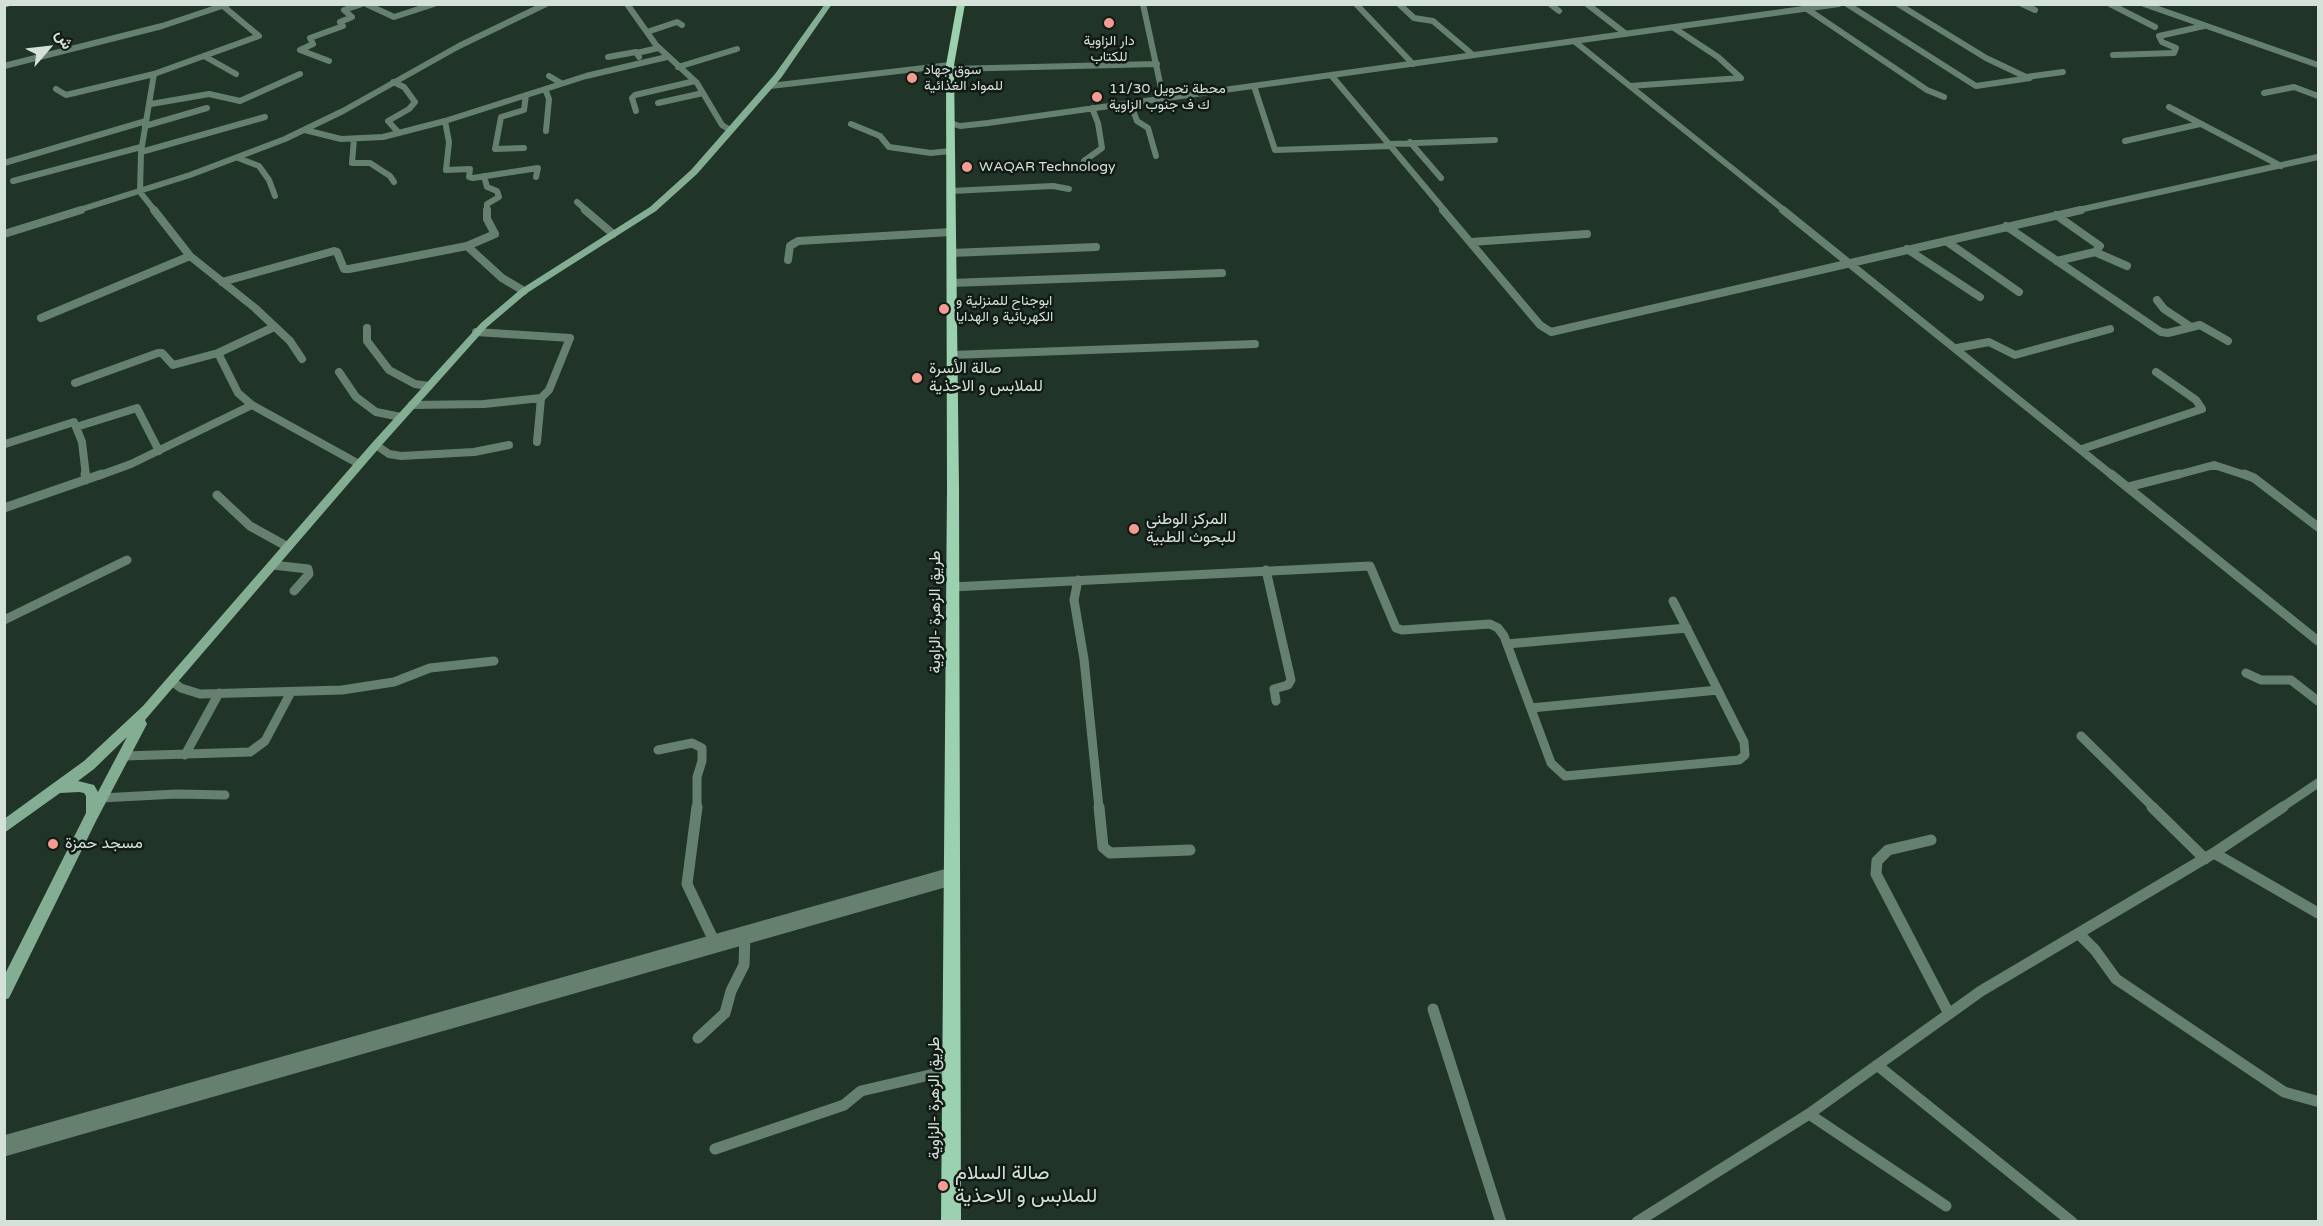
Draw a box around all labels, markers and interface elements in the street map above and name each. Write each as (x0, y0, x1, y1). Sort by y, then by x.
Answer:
marker: دار الزاوية للكتاب (1102, 16, 1116, 30)
north arrow (18, 18, 78, 78)
text: ش (51, 26, 77, 53)
place label: دار الزاوية للكتاب (1083, 33, 1135, 66)
place label: سوق جهاد للمواد الغذائية (924, 62, 1003, 94)
marker: سوق جهاد للمواد الغذائية (905, 71, 919, 85)
place label: محطة تحويل 11/30 ك ف جنوب الزاوية (1109, 81, 1226, 114)
marker: محطة تحويل 11/30 ك ف جنوب الزاوية (1090, 90, 1104, 104)
place label: WAQAR Technology (979, 159, 1116, 175)
marker: WAQAR Technology (960, 160, 974, 174)
place label: ابوجناح للمنزلية و الكهربائية و الهدايا (956, 293, 1053, 326)
marker: ابوجناح للمنزلية و الكهربائية و الهدايا (937, 302, 951, 316)
place label: صالة الأسرة للملابس و الاحذية (929, 359, 1043, 397)
marker: صالة الأسرة للملابس و الاحذية (910, 371, 924, 385)
place label: المركز الوطني للبحوث الطبية (1146, 510, 1236, 548)
marker: المركز الوطني للبحوث الطبية (1127, 522, 1141, 536)
street label: طريق الزهرة -الزاوية (926, 550, 946, 674)
place label: مسجد حمزة (65, 834, 143, 854)
marker: مسجد حمزة (46, 837, 60, 851)
street label: طريق الزهرة -الزاوية (925, 1036, 945, 1160)
place label: صالة السلام للملابس و الاحذية (955, 1162, 1097, 1209)
marker: صالة السلام للملابس و الاحذية (936, 1179, 950, 1193)

